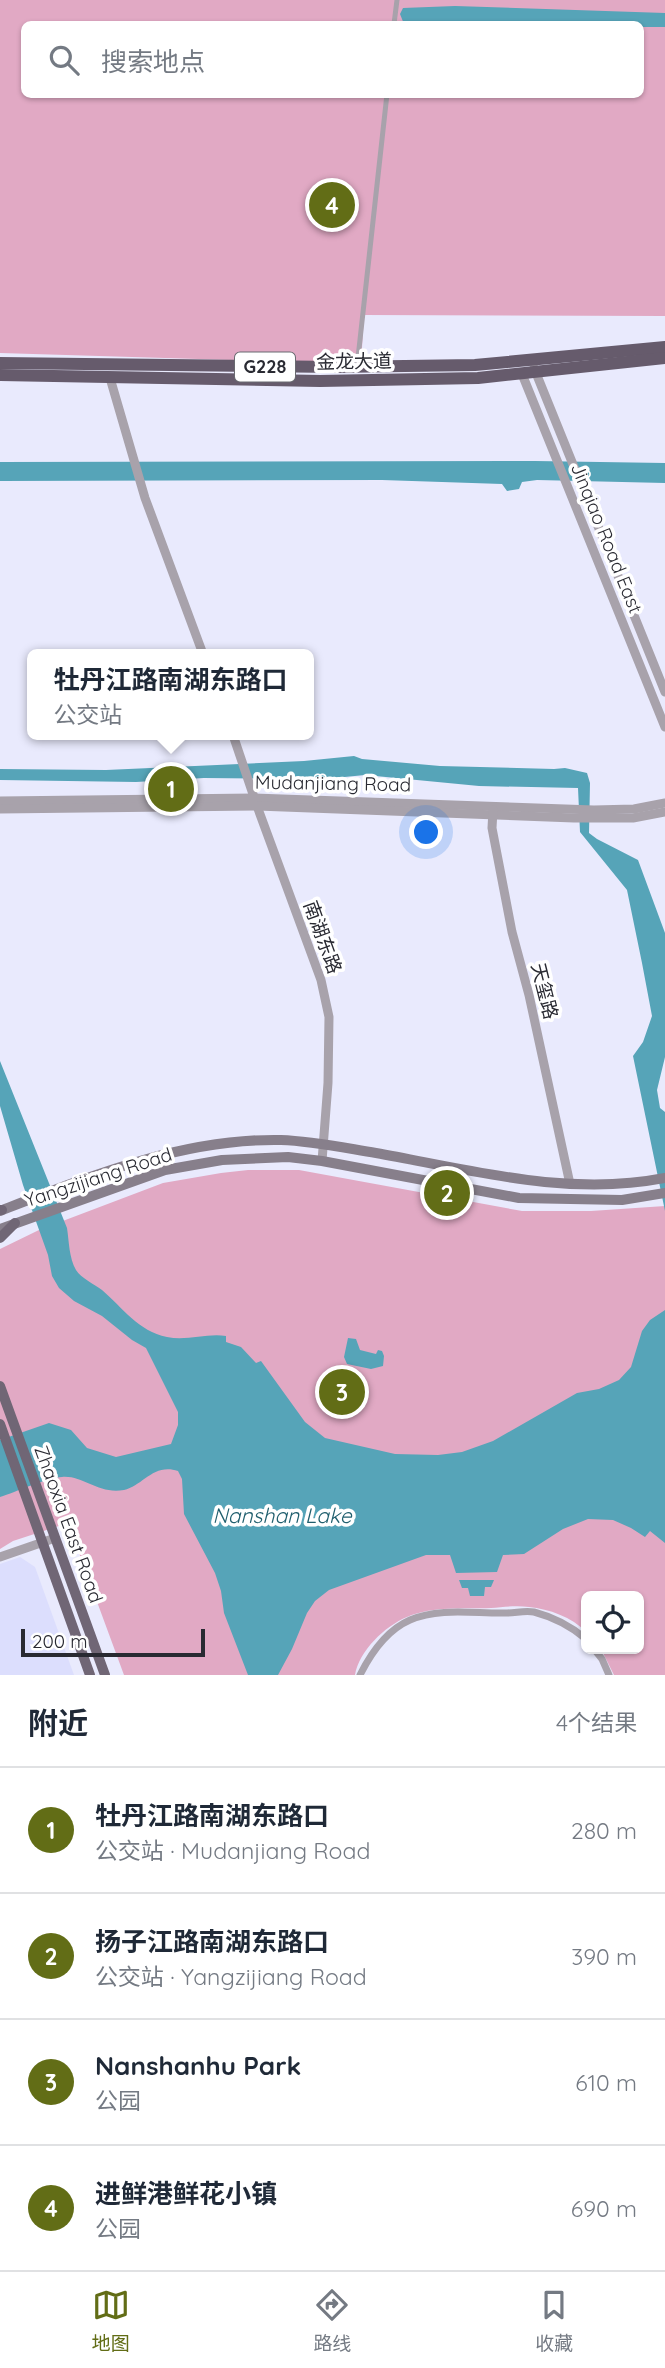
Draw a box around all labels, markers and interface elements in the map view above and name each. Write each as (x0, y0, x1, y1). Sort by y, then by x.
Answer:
search box (21, 21, 644, 98)
icon: search (45, 41, 83, 79)
text: 搜索地点 (101, 45, 205, 78)
pin: 4 (309, 179, 355, 231)
street label: 金龙大道 (316, 348, 392, 374)
road number: G228 (235, 352, 295, 382)
street label: Jinqiao Road East (566, 459, 648, 617)
popup (27, 649, 314, 740)
text: 牡丹江路南湖东路口 (53, 663, 288, 696)
text: 公交站 (53, 700, 122, 729)
pin: 1 (148, 763, 194, 815)
street label: Mudanjiang Road (255, 770, 411, 796)
your location (409, 815, 443, 849)
street label: 南湖东路 (299, 897, 347, 977)
street label: 天玺路 (526, 960, 564, 1022)
street label: Yangzijiang Road (21, 1142, 175, 1212)
pin: 2 (424, 1167, 470, 1219)
pin: 3 (319, 1366, 365, 1418)
street label: Zhaoxia East Road (29, 1442, 109, 1606)
water label: Nanshan Lake (212, 1502, 353, 1528)
map controls (581, 1591, 644, 1654)
button: locate (581, 1591, 644, 1654)
scale bar (21, 1626, 205, 1658)
text: 200 m (32, 1629, 88, 1653)
text: 附近 (28, 1704, 88, 1742)
text: 4个结果 (556, 1708, 637, 1737)
text: 牡丹江路南湖东路口 (95, 1799, 329, 1832)
text: 1 (47, 1816, 55, 1845)
text: 280 m (571, 1816, 637, 1845)
text: 公交站 · Mudanjiang Road (95, 1836, 370, 1865)
text: 扬子江路南湖东路口 (95, 1925, 329, 1958)
text: 2 (44, 1942, 58, 1971)
text: 390 m (571, 1942, 637, 1971)
text: 公交站 · Yangzijiang Road (95, 1962, 367, 1991)
text: Nanshanhu Park (95, 2049, 301, 2082)
text: 3 (45, 2068, 57, 2097)
text: 610 m (575, 2068, 637, 2097)
text: 公园 (95, 2086, 141, 2115)
text: 进鲜港鲜花小镇 (95, 2177, 277, 2210)
text: 4 (44, 2194, 58, 2223)
text: 690 m (571, 2194, 637, 2223)
text: 公园 (95, 2214, 141, 2243)
tab: 地图 (92, 2286, 130, 2355)
tab: 路线 (313, 2286, 351, 2355)
tab: 收藏 (535, 2286, 573, 2355)

